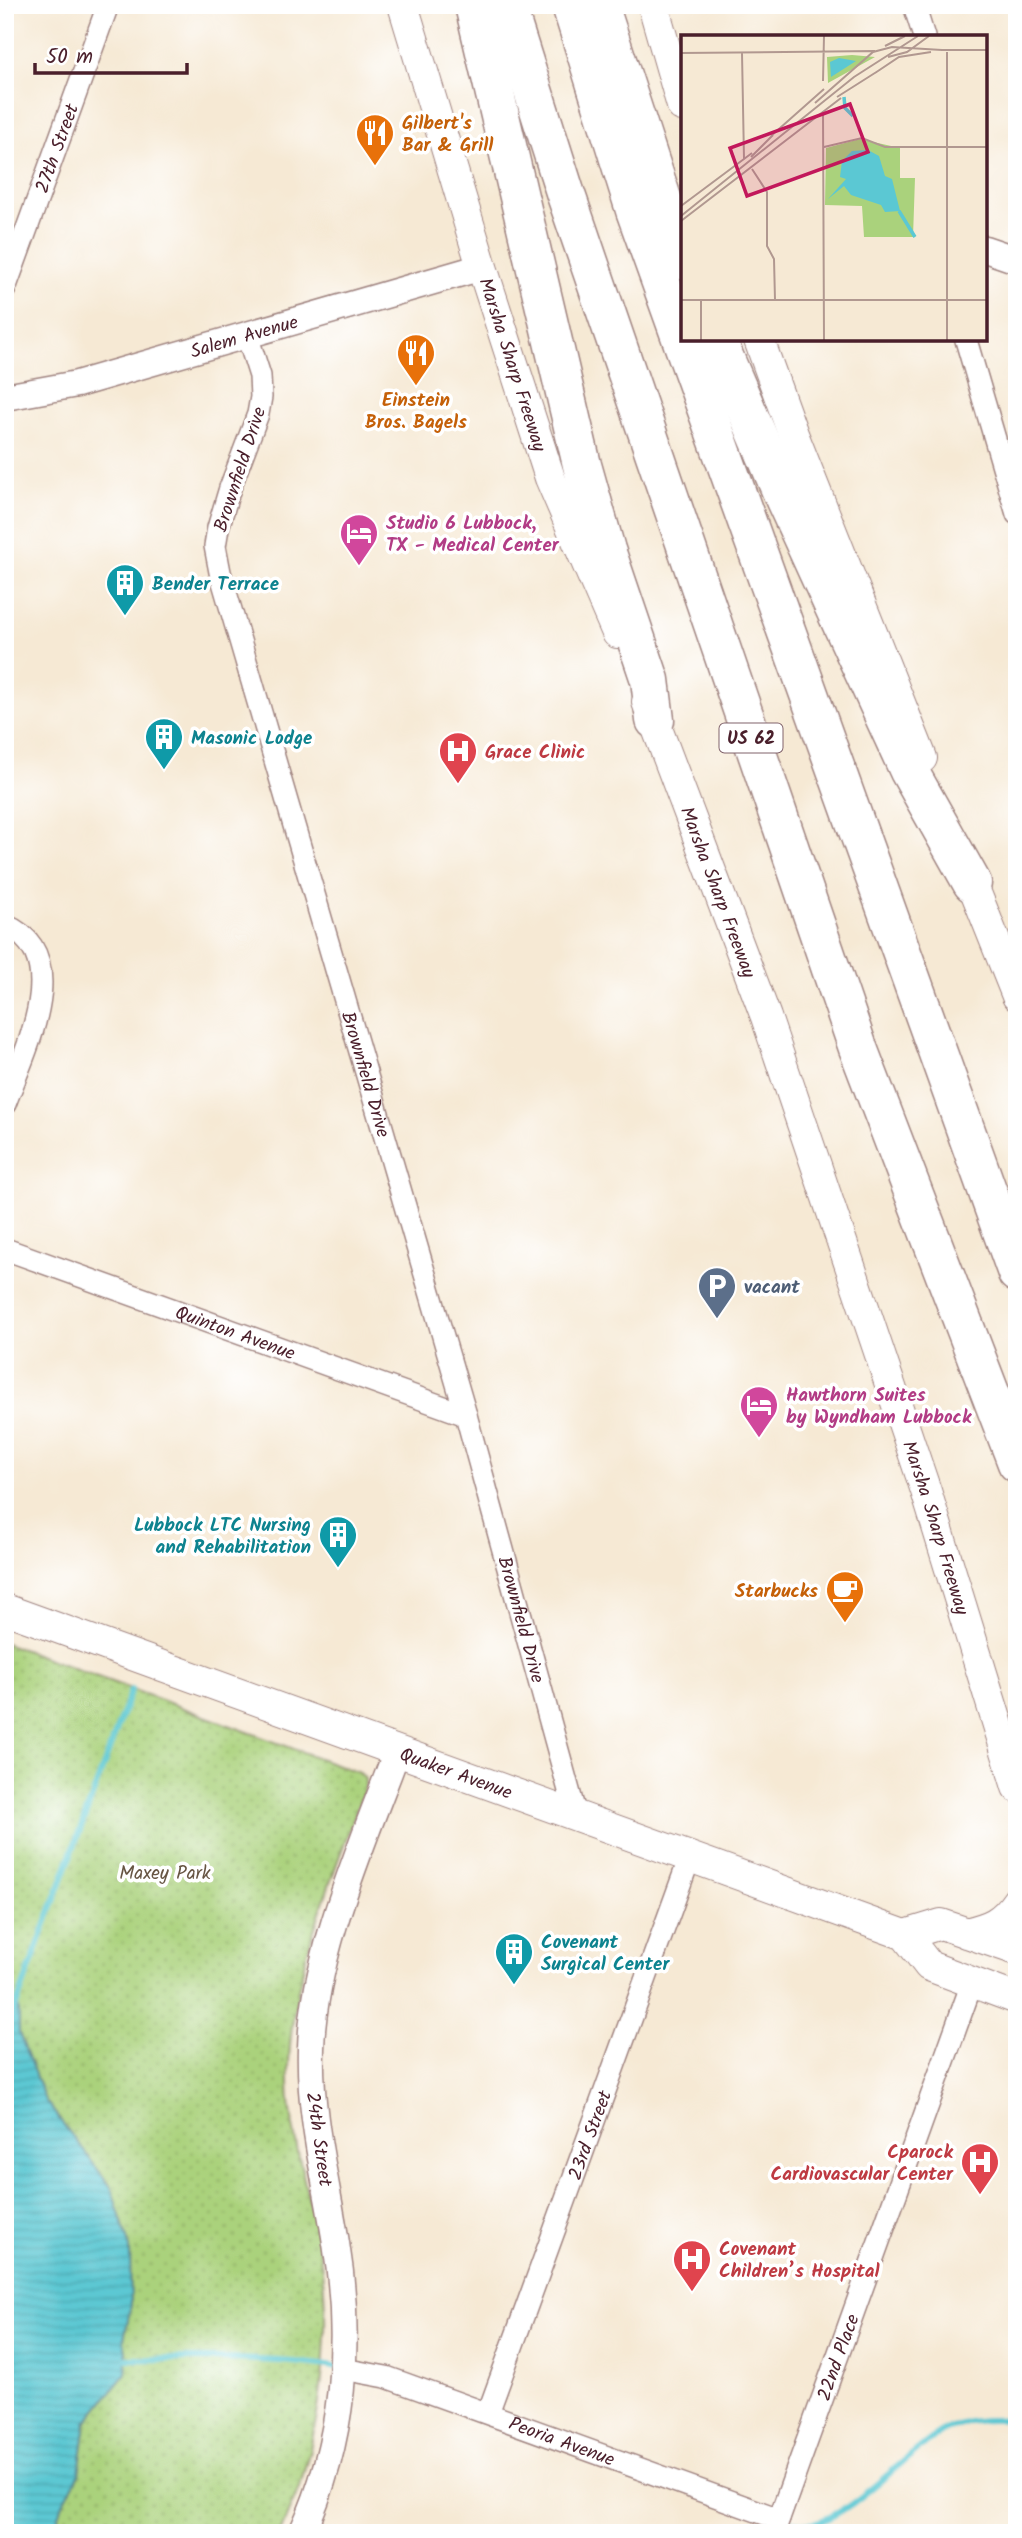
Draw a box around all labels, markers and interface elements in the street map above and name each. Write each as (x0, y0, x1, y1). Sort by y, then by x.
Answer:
scale bar (35, 32, 187, 76)
inset map (681, 35, 987, 341)
text: 50 m (46, 41, 93, 74)
street label: 27th Street (28, 99, 88, 198)
place label: Gilbert's Bar & Grill (402, 109, 494, 161)
restaurant icon: Gilbert's Bar & Grill (354, 112, 396, 167)
street label: Marsha Sharp Freeway (469, 274, 554, 457)
street label: Salem Avenue (187, 308, 302, 367)
restaurant icon: Einstein Bros. Bagels (395, 332, 437, 387)
place label: Einstein Bros. Bagels (365, 386, 467, 438)
street label: Brownfield Drive (207, 403, 275, 536)
place label: Studio 6 Lubbock, TX - Medical Center (386, 509, 560, 561)
hotel icon: Studio 6 Lubbock, TX - Medical Center (338, 512, 380, 567)
building icon: Bender Terrace (104, 562, 146, 617)
place label: Bender Terrace (152, 570, 279, 600)
building icon: Masonic Lodge (143, 716, 185, 771)
place label: Masonic Lodge (191, 724, 312, 754)
road number: US 62 (720, 724, 782, 752)
hospital icon: Grace Clinic (437, 730, 479, 785)
place label: Grace Clinic (485, 738, 585, 768)
street label: Marsha Sharp Freeway (671, 803, 763, 984)
street label: Brownfield Drive (332, 1008, 397, 1142)
parking icon: vacant (696, 1265, 738, 1320)
place label: vacant (744, 1273, 800, 1303)
street label: Quinton Avenue (171, 1298, 299, 1369)
place label: Hawthorn Suites by Wyndham Lubbock (786, 1381, 972, 1433)
hotel icon: Hawthorn Suites by Wyndham Lubbock (738, 1384, 780, 1439)
street label: Marsha Sharp Freeway (893, 1437, 977, 1620)
place label: Lubbock LTC Nursing and Rehabilitation (134, 1511, 311, 1563)
building icon: Lubbock LTC Nursing and Rehabilitation (317, 1514, 359, 1569)
street label: Brownfield Drive (488, 1553, 552, 1687)
cafe icon: Starbucks (824, 1569, 866, 1624)
place label: Starbucks (735, 1577, 818, 1607)
street label: Quaker Avenue (395, 1740, 516, 1809)
park label: Maxey Park (119, 1859, 211, 1889)
place label: Covenant Surgical Center (541, 1928, 670, 1980)
building icon: Covenant Surgical Center (493, 1931, 535, 1986)
street label: 23rd Street (561, 2086, 621, 2185)
street label: 24th Street (297, 2090, 340, 2189)
place label: Cparock Cardiovascular Center (771, 2138, 954, 2190)
hospital icon: Cparock Cardiovascular Center (959, 2141, 1001, 2196)
place label: Covenant Children’s Hospital (719, 2235, 881, 2287)
hospital icon: Covenant Children’s Hospital (671, 2238, 713, 2293)
street label: 22nd Place (810, 2310, 869, 2405)
street label: Peoria Avenue (504, 2410, 619, 2476)

